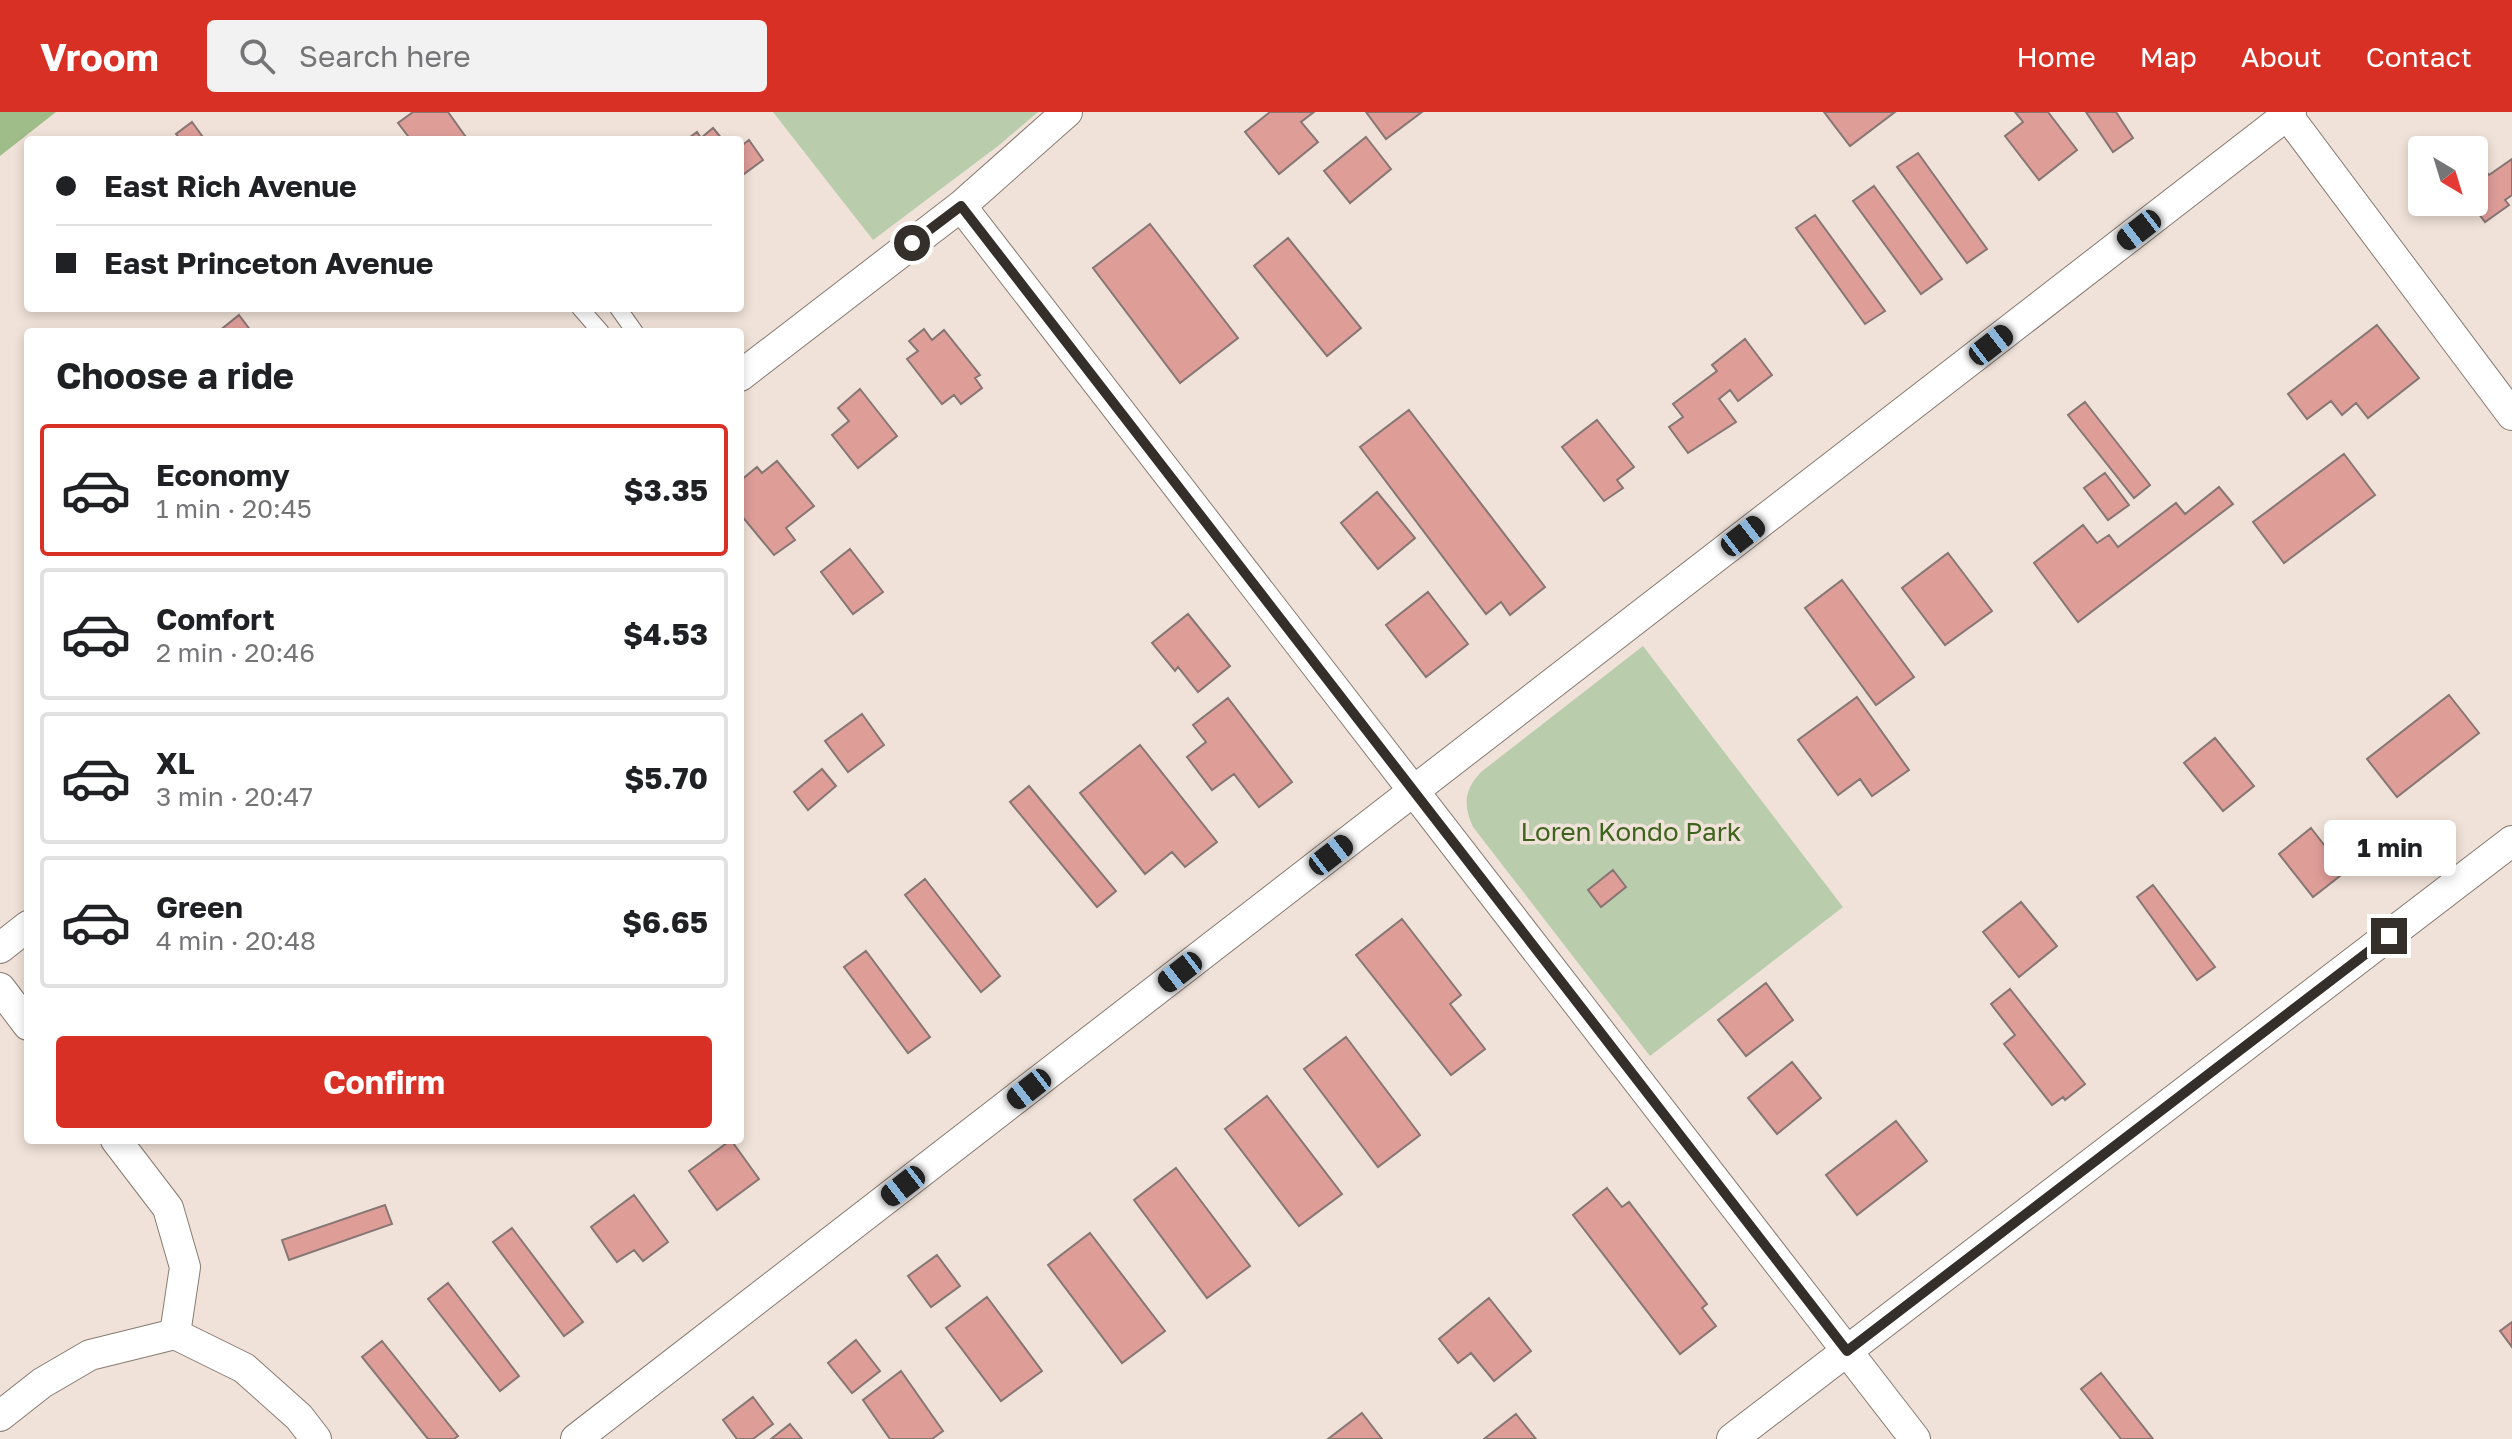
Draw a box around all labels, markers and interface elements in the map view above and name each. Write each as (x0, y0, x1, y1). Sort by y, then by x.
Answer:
search box (207, 20, 767, 92)
text: Vroom (40, 34, 159, 79)
icon: search (235, 34, 279, 78)
text: Search here (299, 38, 471, 74)
text: Home (2017, 40, 2096, 73)
text: Map (2140, 40, 2197, 73)
text: About (2241, 40, 2322, 73)
text: Contact (2366, 40, 2472, 73)
north arrow (2408, 136, 2488, 216)
map controls (2408, 136, 2488, 216)
text: East Rich Avenue (104, 168, 357, 204)
car (2113, 206, 2165, 254)
route start (894, 225, 930, 261)
text: East Princeton Avenue (104, 245, 433, 281)
car (1965, 321, 2017, 369)
text: Choose a ride (56, 354, 294, 397)
icon: car (60, 454, 132, 526)
text: Economy (156, 457, 290, 493)
text: $3.35 (623, 472, 708, 508)
text: 1 min · 20:45 (156, 493, 312, 524)
car (1717, 512, 1769, 560)
icon: car (60, 598, 132, 670)
text: Comfort (156, 601, 275, 637)
text: $4.53 (623, 616, 708, 652)
text: 2 min · 20:46 (156, 637, 315, 668)
icon: car (60, 742, 132, 814)
text: XL (156, 745, 195, 781)
text: $5.70 (624, 760, 708, 796)
text: 3 min · 20:47 (156, 781, 313, 812)
park label: Loren Kondo Park (1520, 816, 1742, 847)
callout: 1 min (2323, 820, 2455, 876)
car (1305, 831, 1357, 879)
text: 1 min (2357, 832, 2423, 863)
icon: car (60, 886, 132, 958)
text: Green (156, 889, 243, 925)
text: $6.65 (622, 904, 708, 940)
route end (2371, 918, 2407, 954)
text: 4 min · 20:48 (156, 925, 316, 956)
car (1154, 948, 1206, 996)
button: Confirm (56, 1036, 712, 1128)
car (1003, 1065, 1055, 1113)
car (877, 1162, 929, 1210)

